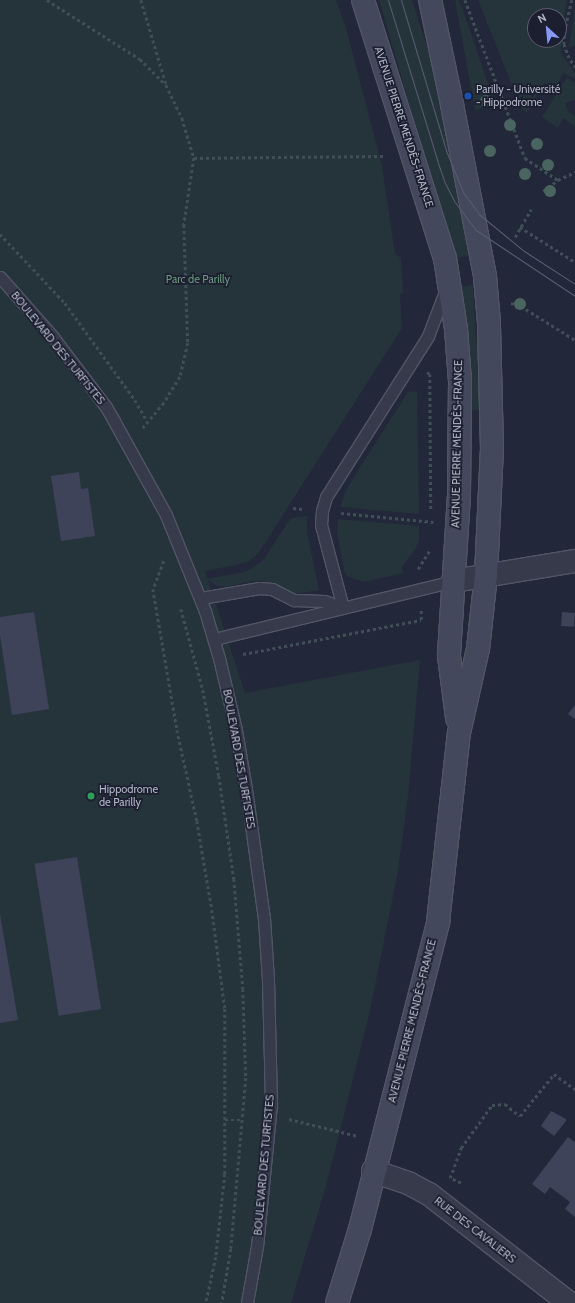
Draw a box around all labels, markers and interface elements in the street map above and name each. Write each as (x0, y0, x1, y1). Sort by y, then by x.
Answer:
north arrow (527, 8, 567, 48)
text: N (535, 10, 549, 26)
street label: AVENUE PIERRE MENDÈS-FRANCE (372, 45, 436, 209)
place label: Parilly - Université - Hippodrome (476, 83, 560, 109)
marker: Parilly - Université - Hippodrome (463, 91, 473, 101)
park label: Parc de Parilly (166, 272, 230, 286)
street label: BOULEVARD DES TURFISTES (8, 289, 108, 407)
street label: AVENUE PIERRE MENDÈS-FRANCE (449, 360, 465, 528)
street label: BOULEVARD DES TURFISTES (220, 688, 258, 830)
place label: Hippodrome de Parilly (99, 783, 158, 809)
marker: Hippodrome de Parilly (86, 791, 96, 801)
street label: AVENUE PIERRE MENDÈS-FRANCE (385, 938, 439, 1104)
street label: BOULEVARD DES TURFISTES (251, 1094, 277, 1236)
street label: RUE DES CAVALIERS (432, 1194, 518, 1266)

